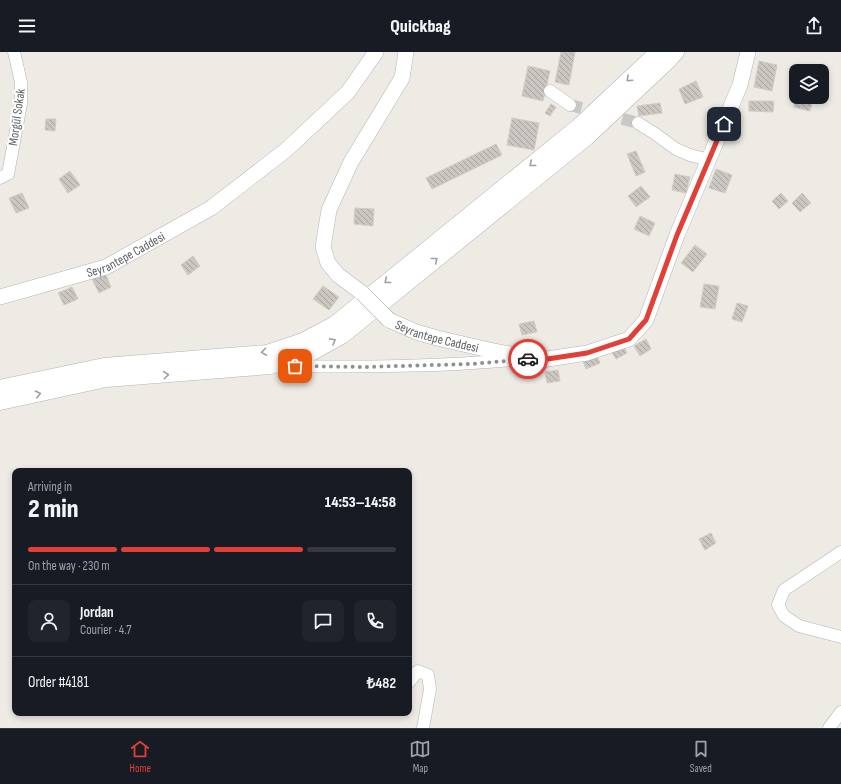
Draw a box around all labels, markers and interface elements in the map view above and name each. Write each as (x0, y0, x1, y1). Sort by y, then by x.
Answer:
icon: menu (16, 15, 38, 37)
icon: share (803, 15, 825, 37)
text: Quickbag (390, 16, 451, 37)
map controls (789, 64, 829, 104)
button: layers (789, 64, 829, 104)
one-way arrow (626, 74, 634, 81)
street label: Morgül Sokak (5, 88, 29, 147)
pin (707, 107, 741, 141)
icon: home (713, 113, 735, 135)
one-way arrow (529, 160, 536, 167)
street label: Seyrantepe Caddesi (85, 229, 168, 281)
one-way arrow (430, 258, 437, 265)
one-way arrow (385, 277, 392, 284)
street label: Seyrantepe Caddesi (393, 317, 480, 356)
one-way arrow (329, 338, 336, 345)
courier (508, 339, 548, 379)
one-way arrow (261, 348, 268, 356)
icon: car (517, 348, 539, 370)
pin (278, 349, 312, 383)
icon: bag (284, 355, 306, 377)
one-way arrow (163, 370, 169, 379)
one-way arrow (35, 390, 41, 398)
text: Arriving in (28, 479, 72, 495)
text: 14:53–14:58 (325, 493, 396, 512)
text: 2 min (28, 494, 78, 525)
text: On the way · 230 m (28, 558, 110, 574)
button: person (28, 600, 70, 642)
button: chat (302, 600, 344, 642)
button: phone (354, 600, 396, 642)
text: Jordan (80, 603, 114, 622)
text: Courier · 4.7 (80, 622, 132, 638)
text: Order #4181 (28, 673, 89, 692)
text: ₺482 (367, 674, 396, 693)
tab: Home (129, 738, 151, 775)
tab: Map (409, 738, 431, 775)
tab: Saved (690, 738, 712, 775)

